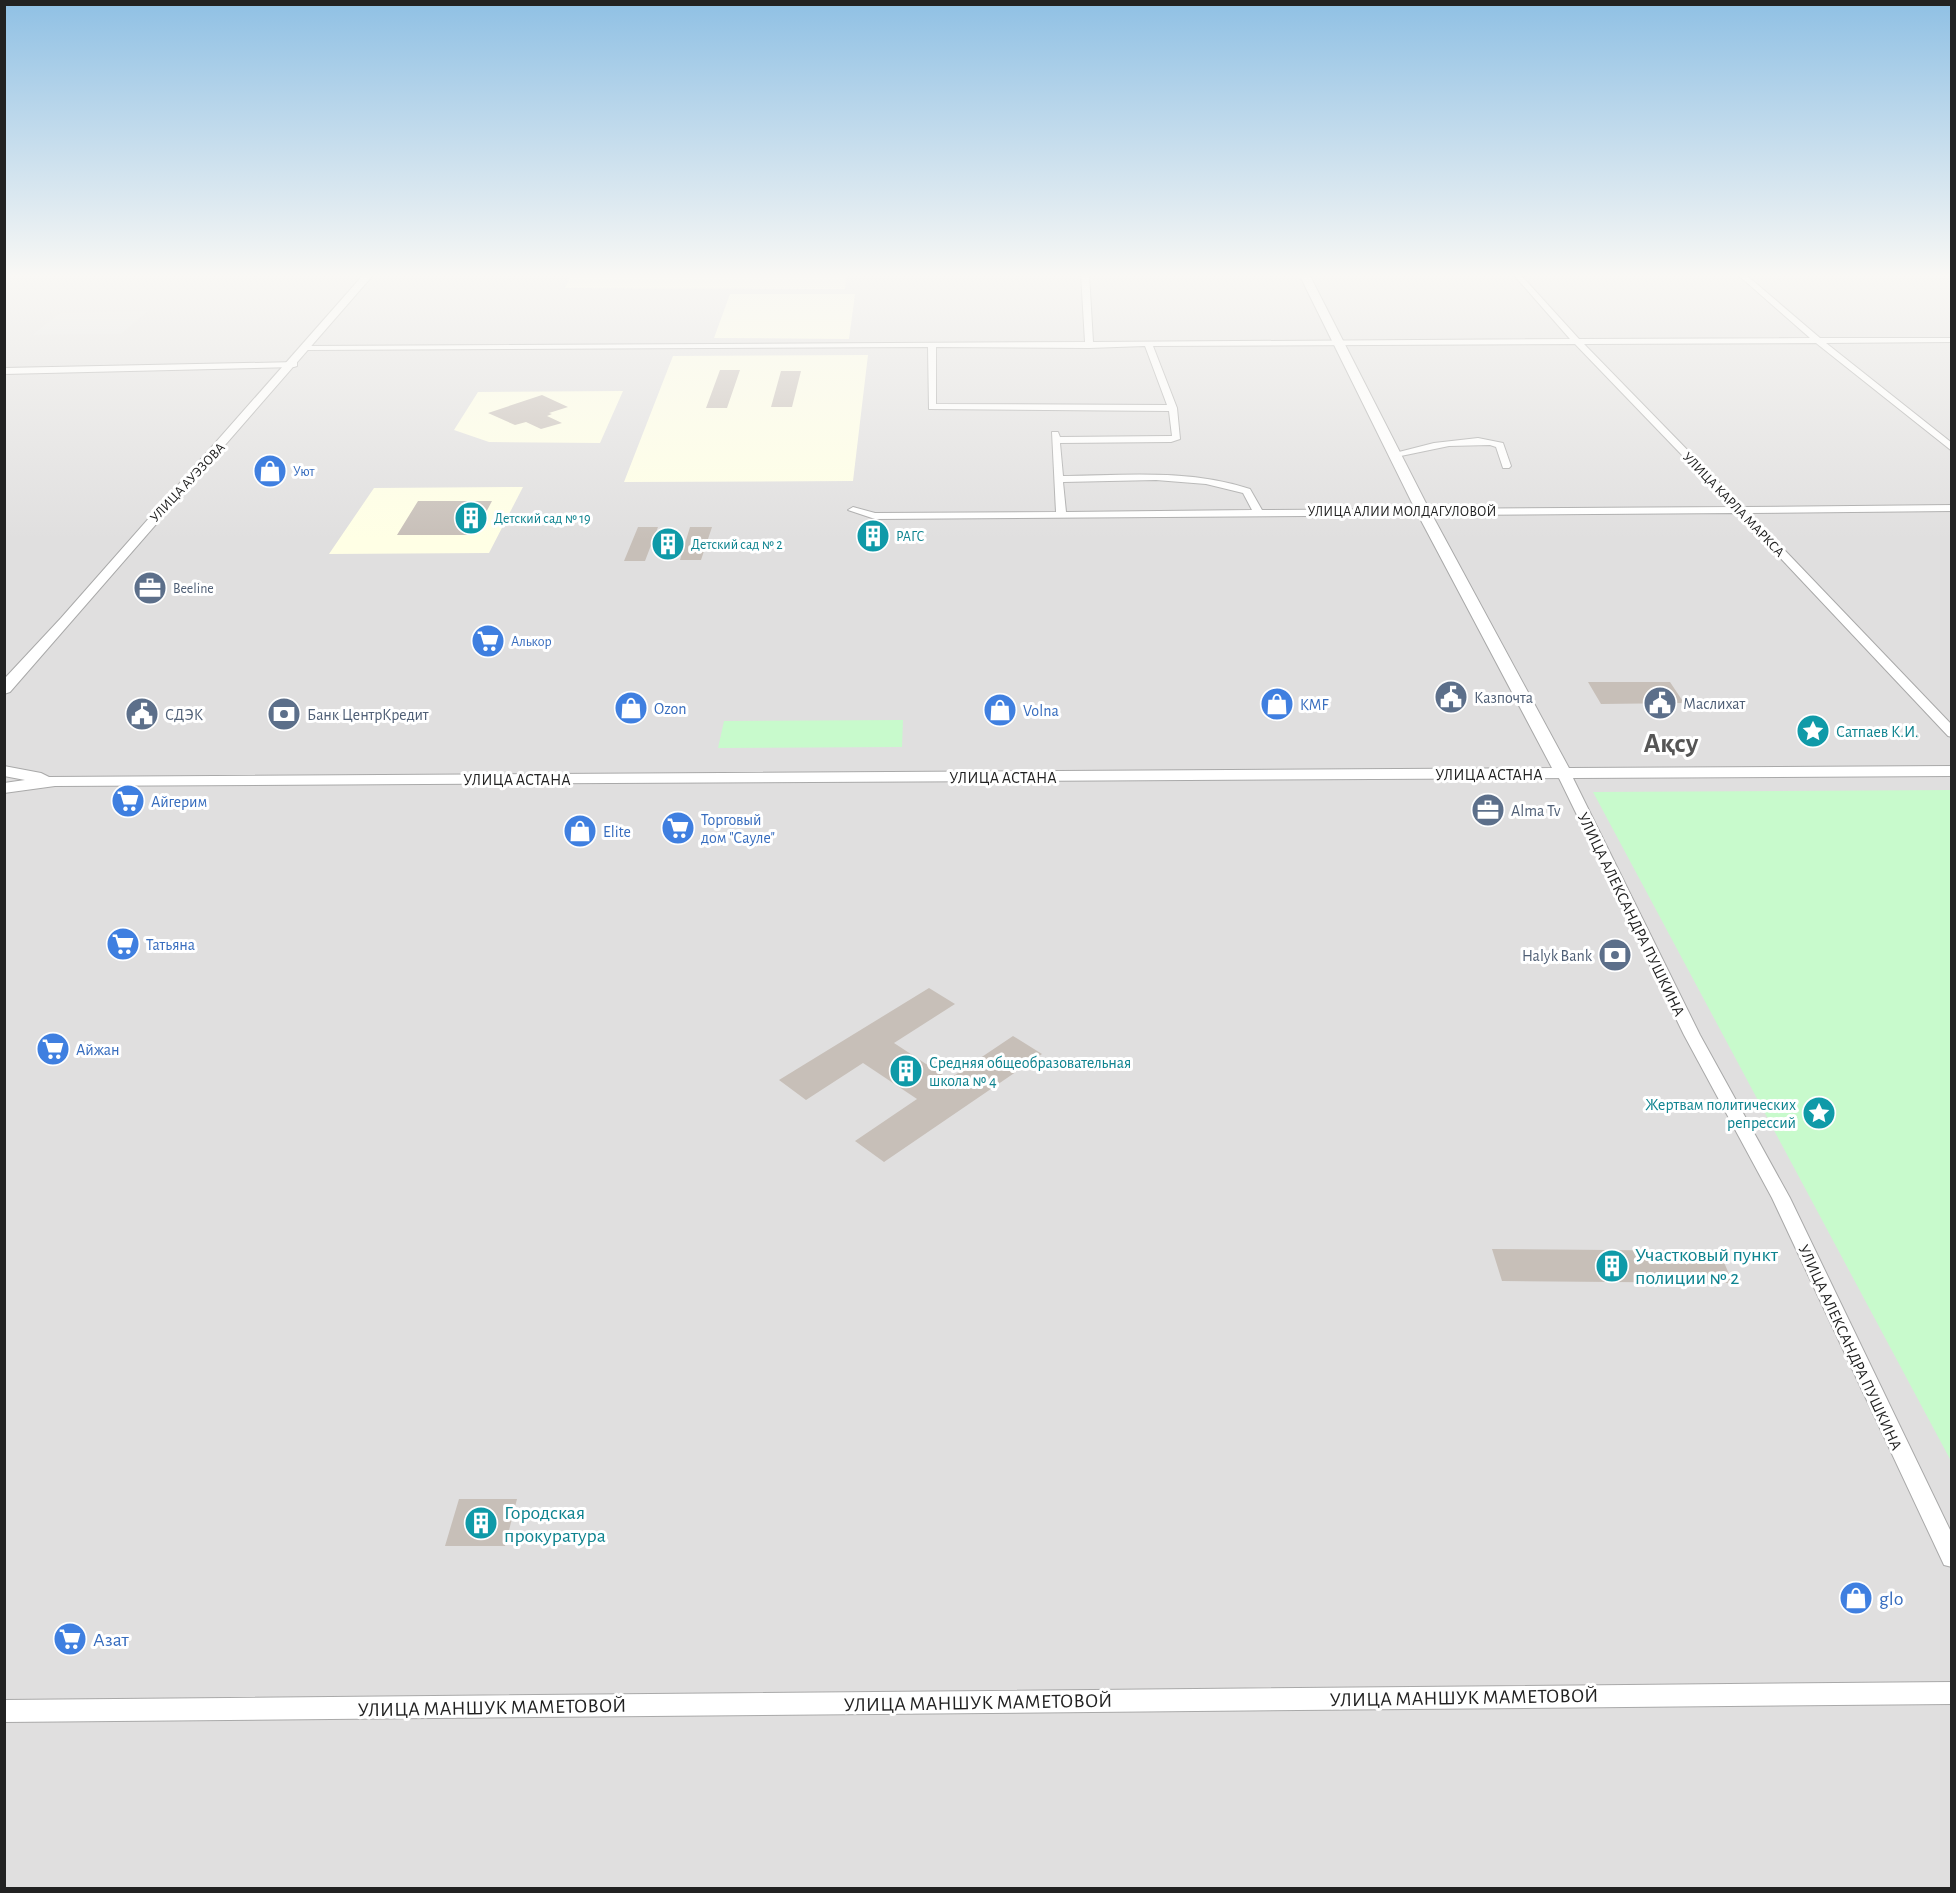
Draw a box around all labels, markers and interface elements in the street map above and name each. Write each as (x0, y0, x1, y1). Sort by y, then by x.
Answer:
street label: УЛИЦА АУЭЗОВА (148, 440, 228, 525)
street label: УЛИЦА КАРЛА МАРКСА (1680, 450, 1787, 560)
shop icon: Уют (252, 453, 288, 489)
place label: Уют (293, 465, 316, 479)
building icon: Детский сад № 19 (453, 500, 489, 536)
street label: УЛИЦА АЛИИ МОЛДАГУЛОВОЙ (1308, 504, 1496, 519)
place label: Детский сад № 19 (494, 512, 591, 526)
building icon: РАГС (855, 518, 891, 554)
building icon: Детский сад № 2 (650, 526, 686, 562)
place label: РАГС (896, 530, 924, 544)
place label: Детский сад № 2 (691, 538, 783, 552)
office icon: Beeline (132, 570, 168, 606)
place label: Beeline (173, 582, 214, 596)
supermarket icon: Алькор (470, 623, 506, 659)
place label: Алькор (511, 635, 552, 649)
public building icon: Казпочта (1433, 679, 1469, 715)
public building icon: Маслихат (1642, 685, 1678, 721)
shop icon: KMF (1259, 686, 1295, 722)
shop icon: Ozon (613, 690, 649, 726)
place label: Казпочта (1474, 690, 1533, 706)
shop icon: Volna (982, 692, 1018, 728)
public building icon: СДЭК (124, 696, 160, 732)
bank icon: Банк ЦентрКредит (266, 696, 302, 732)
place label: Маслихат (1683, 696, 1745, 712)
place label: KMF (1300, 697, 1329, 713)
place label: Ozon (654, 701, 686, 717)
place label: Volna (1023, 703, 1059, 719)
place label: СДЭК (165, 707, 203, 723)
place label: Банк ЦентрКредит (307, 707, 429, 723)
place icon: Сатпаев К.И. (1795, 713, 1831, 749)
place label: Сатпаев К.И. (1836, 724, 1918, 740)
district label: Ақсу (1643, 730, 1699, 758)
street label: УЛИЦА АСТАНА (1435, 767, 1543, 783)
street label: УЛИЦА АСТАНА (949, 770, 1057, 786)
street label: УЛИЦА АСТАНА (463, 772, 571, 788)
supermarket icon: Айгерим (110, 783, 146, 819)
office icon: Alma Tv (1470, 792, 1506, 828)
place label: Айгерим (151, 794, 207, 810)
place label: Alma Tv (1511, 803, 1561, 819)
supermarket icon: Торговый дом "Сауле" (660, 810, 696, 846)
street label: УЛИЦА АЛЕКСАНДРА ПУШКИНА (1575, 810, 1688, 1019)
place label: Торговый дом "Сауле" (701, 812, 775, 847)
shop icon: Elite (562, 813, 598, 849)
place label: Elite (603, 824, 631, 840)
supermarket icon: Татьяна (105, 926, 141, 962)
place label: Татьяна (146, 937, 195, 953)
bank icon: Halyk Bank (1597, 937, 1633, 973)
place label: Halyk Bank (1522, 948, 1593, 965)
supermarket icon: Айжан (35, 1031, 71, 1067)
place label: Айжан (76, 1042, 119, 1058)
building icon: Средняя общеобразовательная школа № 4 (888, 1053, 924, 1089)
place label: Средняя общеобразовательная школа № 4 (929, 1055, 1131, 1089)
place icon: Жертвам политических репрессий (1801, 1095, 1837, 1131)
place label: Жертвам политических репрессий (1645, 1097, 1796, 1131)
street label: УЛИЦА АЛЕКСАНДРА ПУШКИНА (1795, 1242, 1905, 1453)
place label: Участковый пункт полиции № 2 (1635, 1245, 1779, 1288)
building icon: Участковый пункт полиции № 2 (1594, 1248, 1630, 1284)
place label: Городская прокуратура (504, 1503, 606, 1546)
building icon: Городская прокуратура (463, 1505, 499, 1541)
shop icon: glo (1838, 1580, 1874, 1616)
place label: glo (1879, 1589, 1904, 1609)
supermarket icon: Азат (52, 1621, 88, 1657)
place label: Азат (93, 1630, 130, 1650)
street label: УЛИЦА МАНШУК МАМЕТОВОЙ (1329, 1686, 1599, 1710)
street label: УЛИЦА МАНШУК МАМЕТОВОЙ (843, 1691, 1113, 1715)
street label: УЛИЦА МАНШУК МАМЕТОВОЙ (357, 1696, 627, 1720)

